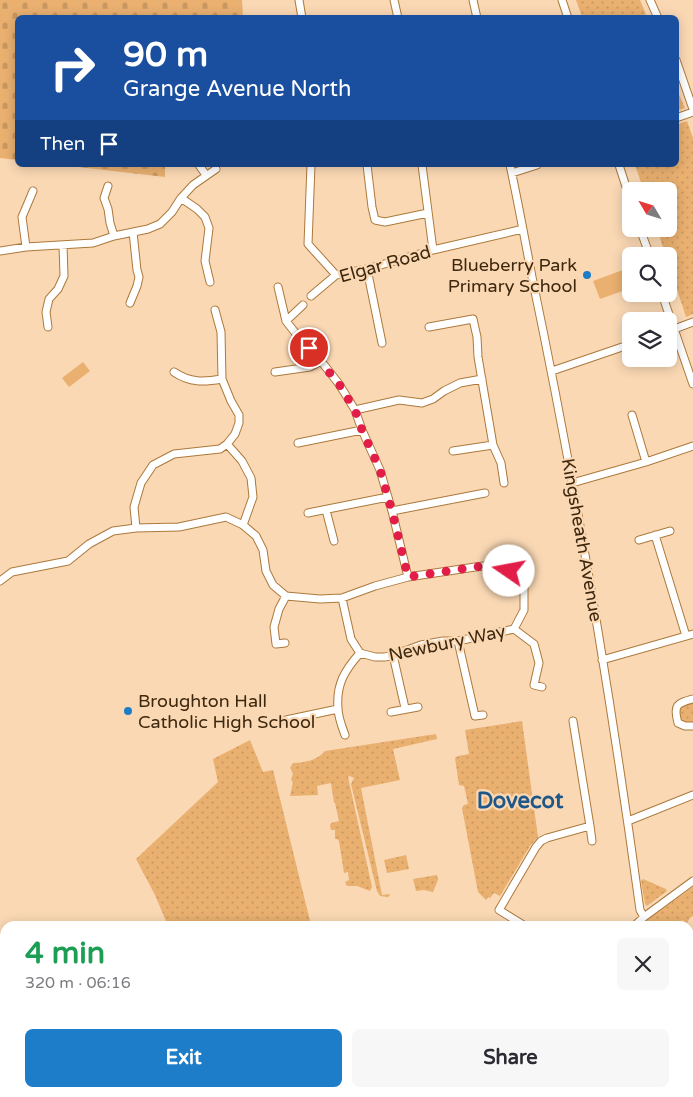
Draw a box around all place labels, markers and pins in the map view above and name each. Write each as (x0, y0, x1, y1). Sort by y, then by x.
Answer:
place label: Blueberry Park Primary School (448, 254, 577, 297)
marker: Blueberry Park Primary School (581, 269, 593, 281)
pin (288, 327, 330, 369)
place label: Broughton Hall Catholic High School (138, 690, 315, 733)
marker: Broughton Hall Catholic High School (122, 705, 134, 717)

